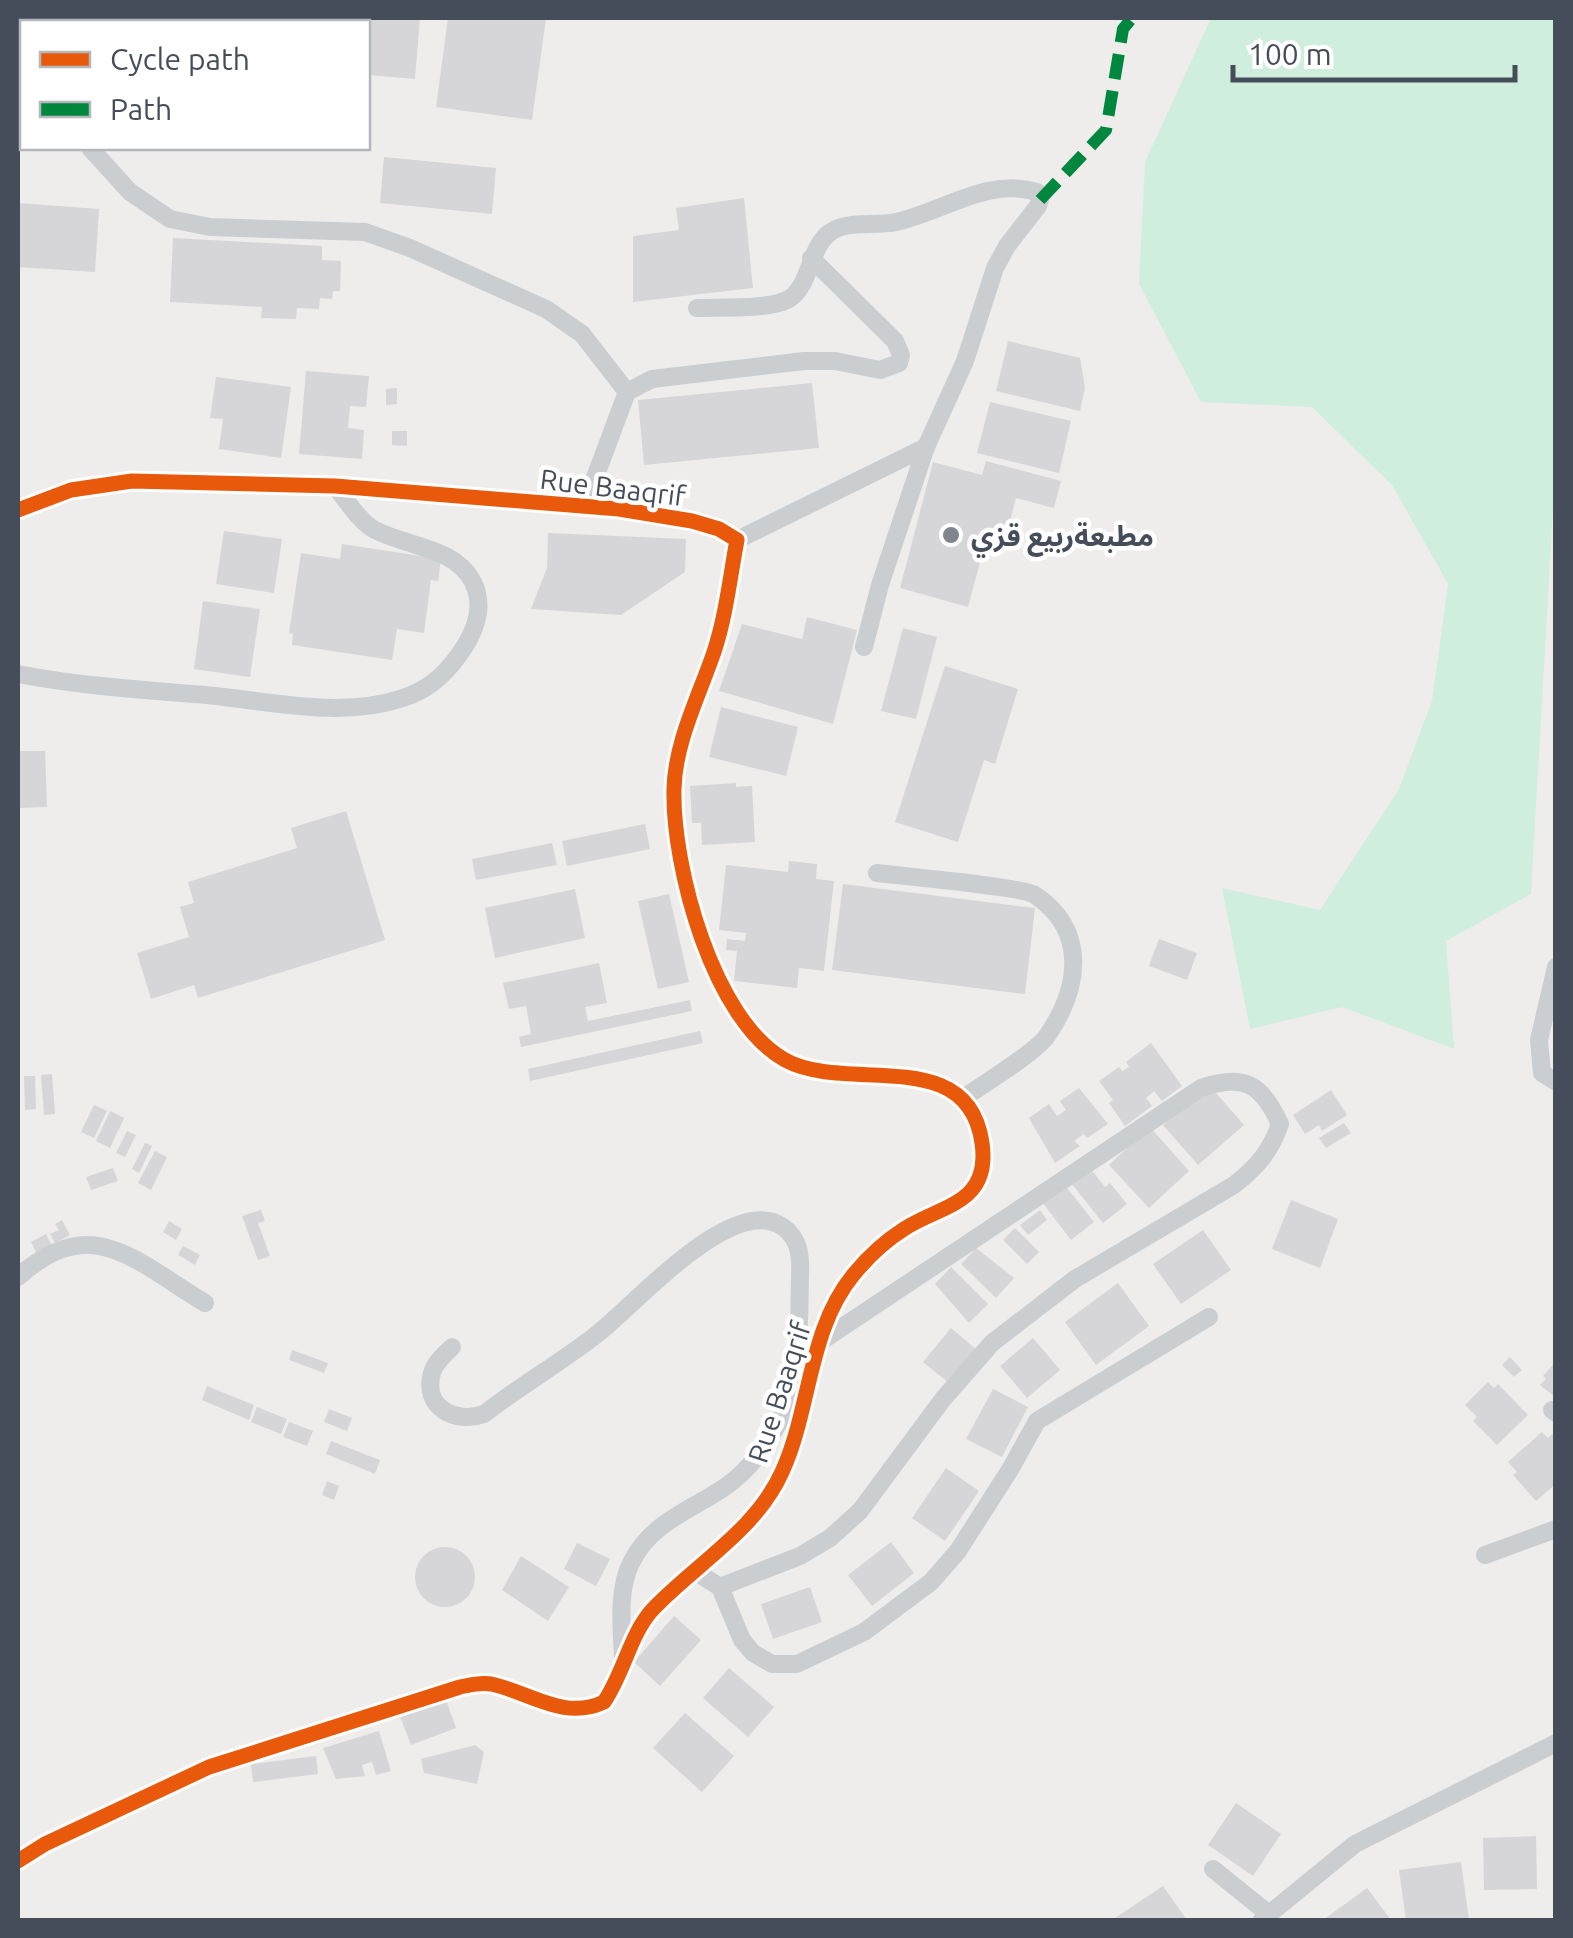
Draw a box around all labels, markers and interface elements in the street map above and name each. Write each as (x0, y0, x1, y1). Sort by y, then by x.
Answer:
legend (20, 20, 370, 150)
scale bar (1233, 20, 1516, 82)
text: 100 m (1248, 37, 1332, 71)
text: Cycle path (110, 42, 250, 76)
text: Path (110, 92, 172, 126)
street label: Rue Baaqrif (538, 463, 688, 511)
place label: مطبعةربيع قزي (971, 520, 1154, 558)
marker: مطبعةربيع قزي (940, 524, 962, 546)
street label: Rue Baaqrif (742, 1317, 816, 1466)

